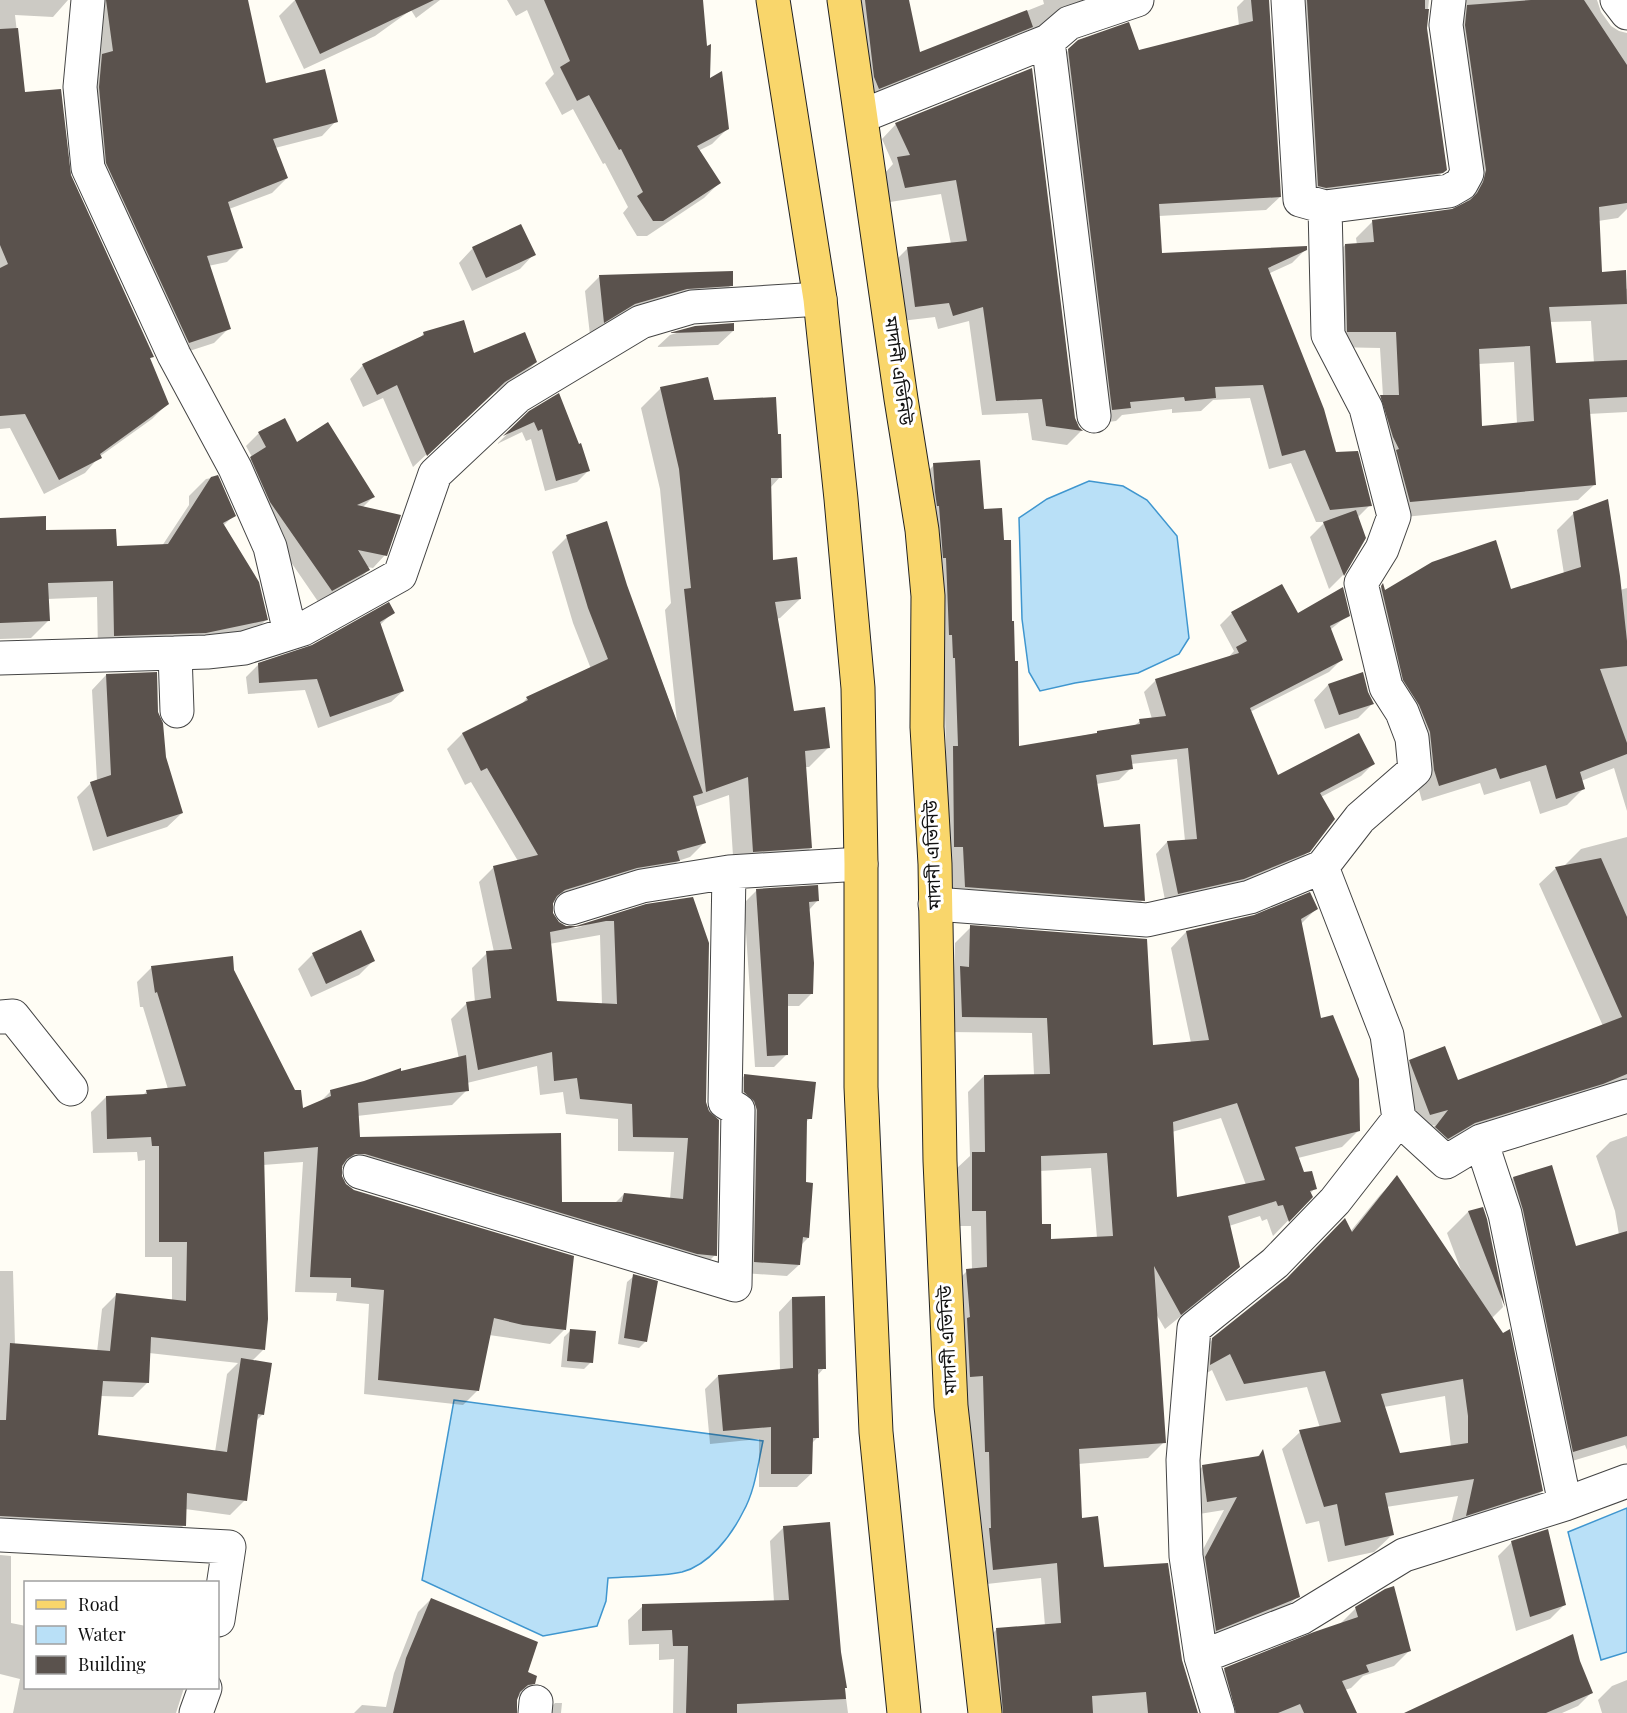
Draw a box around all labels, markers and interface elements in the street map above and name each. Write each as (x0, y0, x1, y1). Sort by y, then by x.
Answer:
street label: মাদানী এভিনিউ (879, 314, 919, 427)
street label: মাদানী এভিনিউ (918, 800, 946, 911)
street label: মাদানী এভিনিউ (932, 1284, 962, 1396)
legend (24, 1581, 219, 1689)
text: Road (78, 1592, 119, 1616)
text: Water (77, 1622, 126, 1646)
text: Building (78, 1652, 146, 1676)

